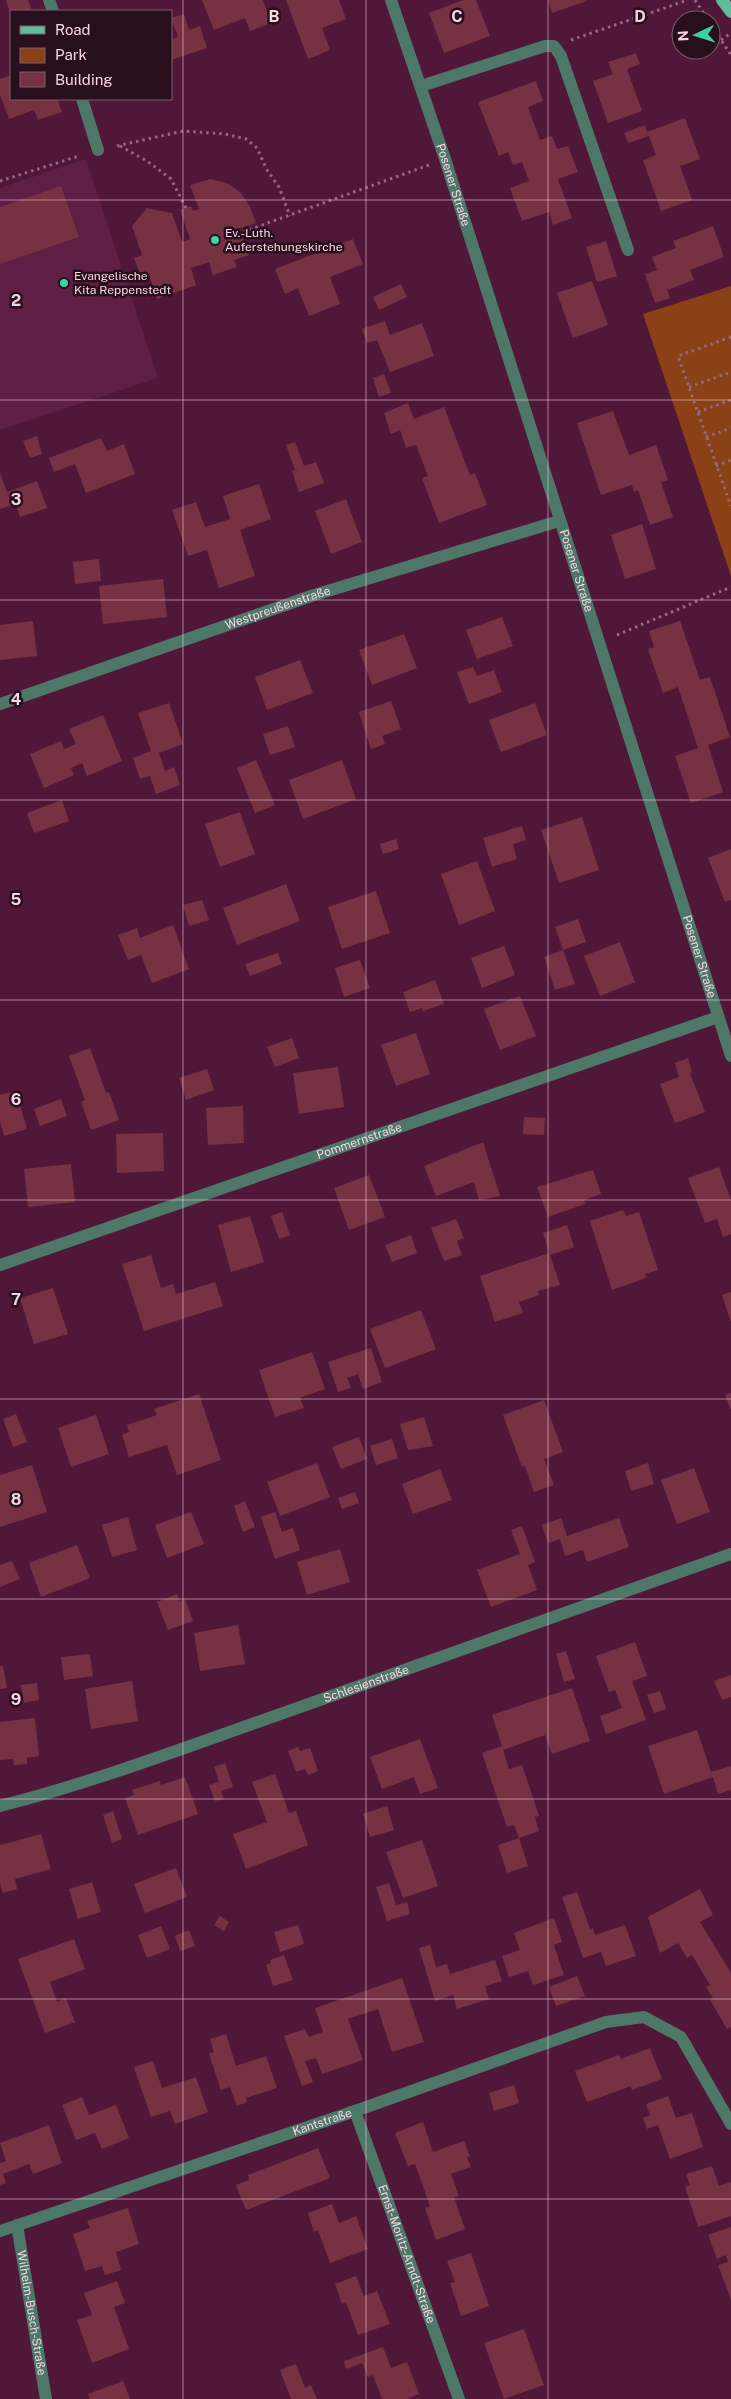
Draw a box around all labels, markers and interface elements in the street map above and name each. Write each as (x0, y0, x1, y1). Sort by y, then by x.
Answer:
text: B (269, 7, 280, 26)
text: C (451, 7, 463, 26)
text: D (634, 7, 646, 26)
legend (10, 10, 172, 100)
north arrow (671, 10, 721, 60)
text: Road (55, 21, 91, 38)
text: N (675, 30, 691, 42)
text: Park (55, 46, 87, 63)
text: Building (55, 71, 113, 88)
street label: Posener Straße (433, 142, 473, 228)
place label: Ev.-Luth. Auferstehungskirche (225, 226, 343, 254)
marker: Ev.-Luth. Auferstehungskirche (209, 234, 221, 246)
place label: Evangelische Kita Reppenstedt (74, 269, 171, 297)
marker: Evangelische Kita Reppenstedt (58, 277, 70, 289)
text: 2 (11, 291, 21, 310)
text: 3 (11, 490, 21, 509)
street label: Posener Straße (557, 528, 596, 614)
street label: Westpreußenstraße (223, 583, 332, 632)
text: 4 (11, 690, 22, 709)
text: 5 (11, 890, 22, 909)
street label: Posener Straße (680, 913, 719, 1000)
text: 6 (11, 1090, 21, 1109)
street label: Pommernstraße (315, 1120, 404, 1162)
text: 7 (11, 1290, 21, 1309)
text: 8 (11, 1490, 22, 1509)
street label: Schlesienstraße (321, 1662, 411, 1706)
text: 9 (11, 1690, 21, 1709)
street label: Kantstraße (291, 2106, 354, 2139)
street label: Ernst-Moritz-Arndt-Straße (375, 2183, 438, 2325)
street label: Wilhelm-Busch-Straße (14, 2249, 49, 2377)

